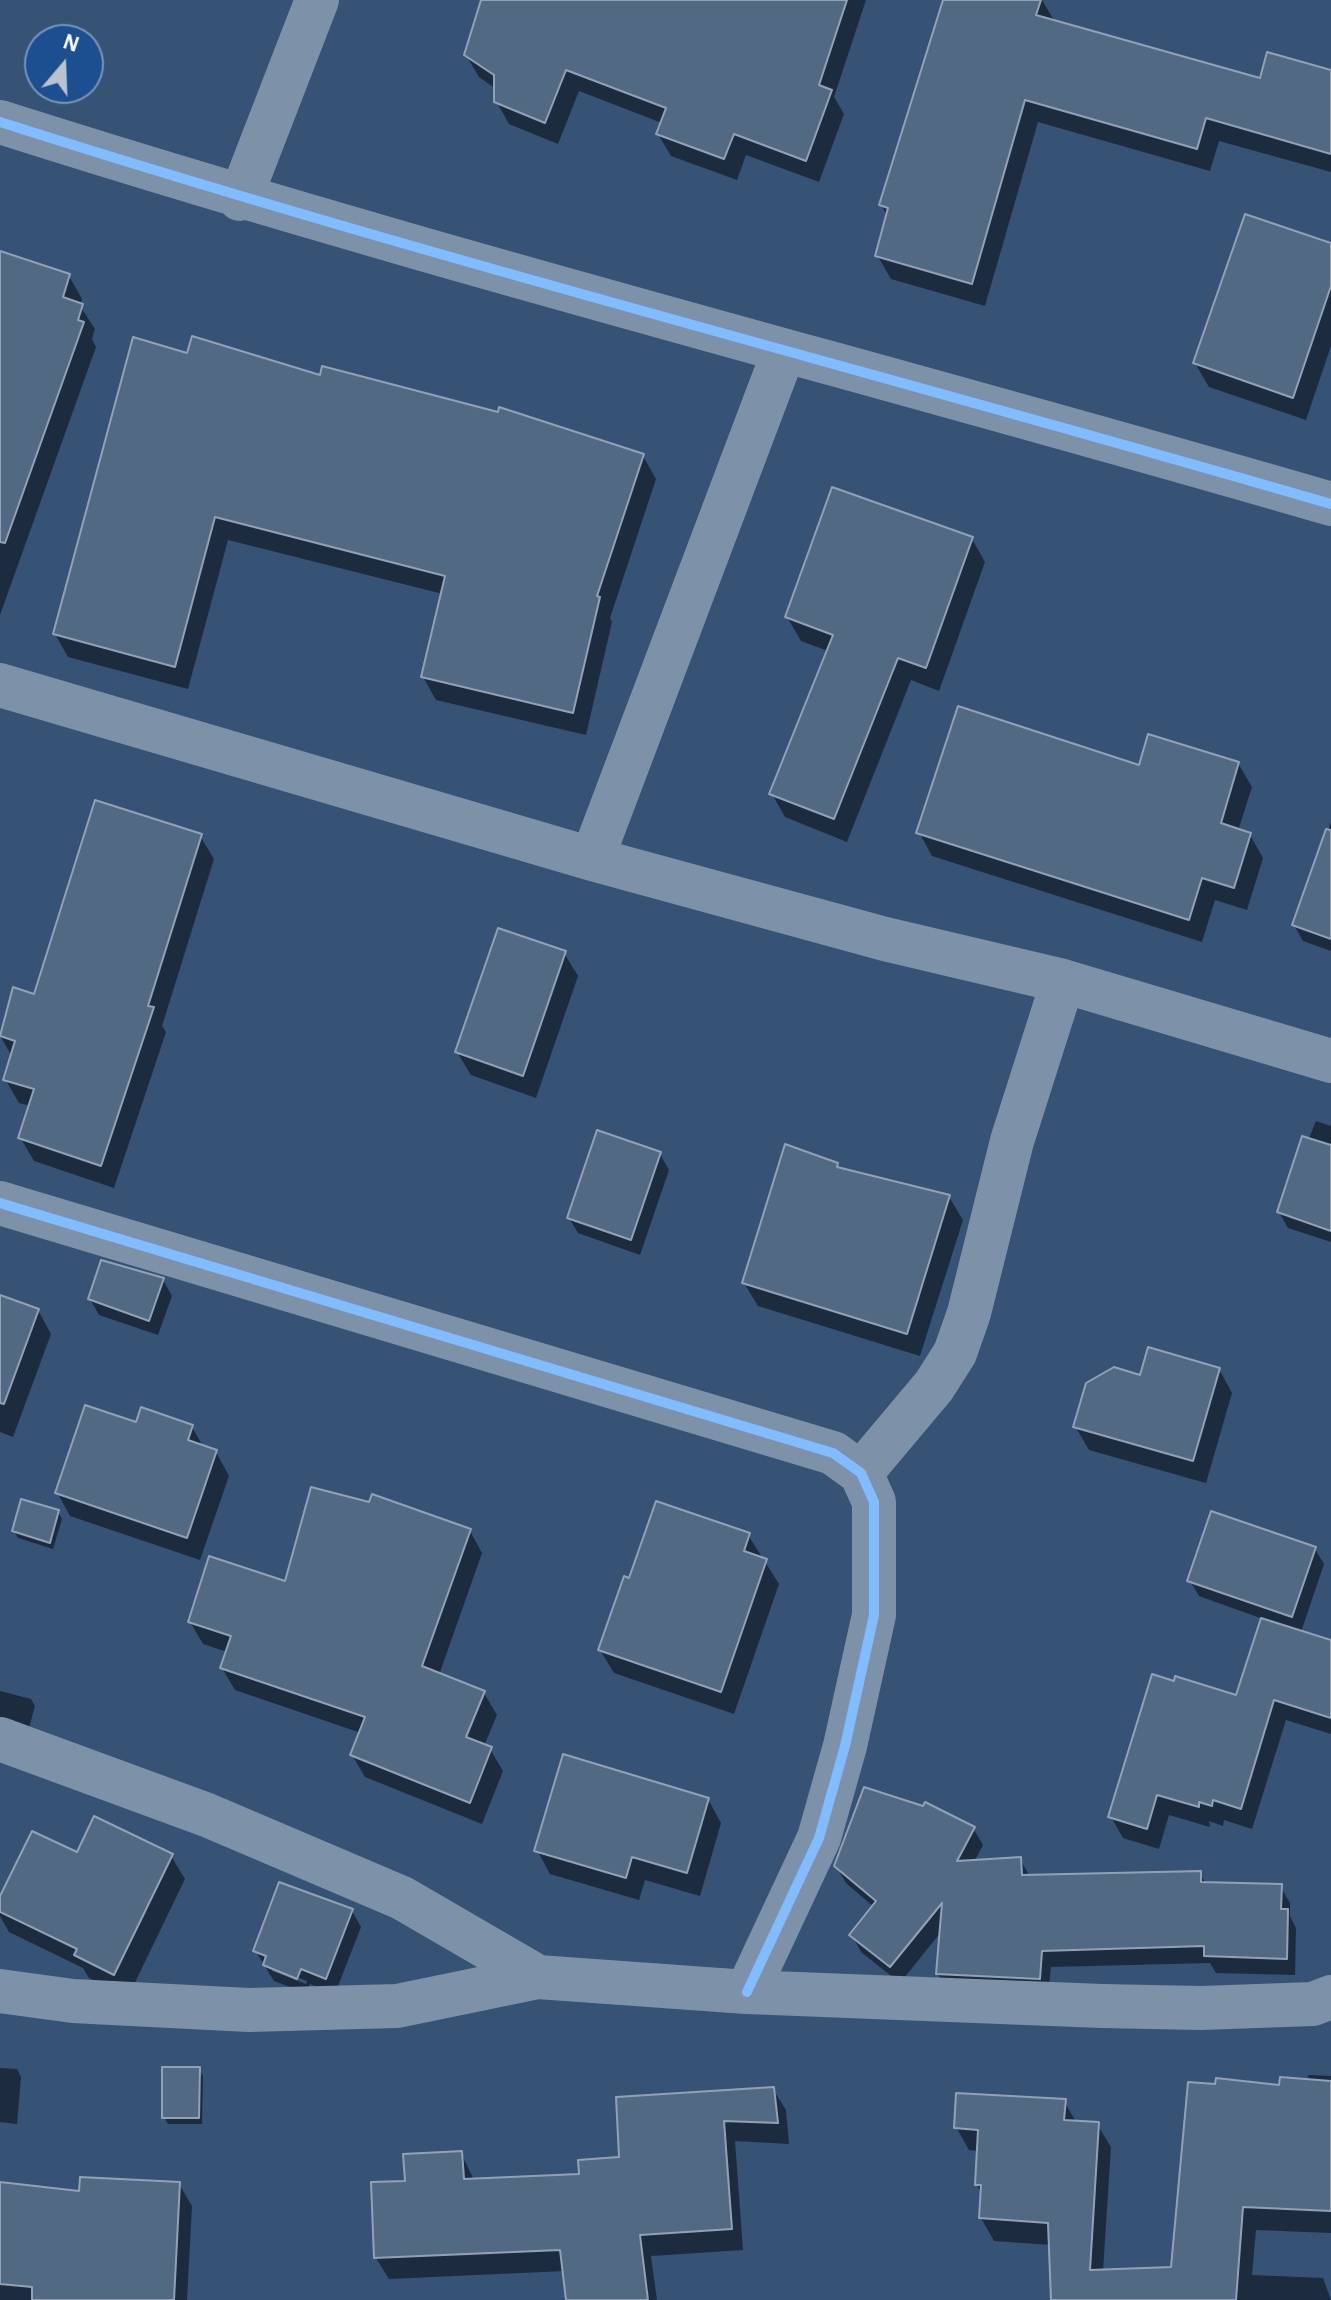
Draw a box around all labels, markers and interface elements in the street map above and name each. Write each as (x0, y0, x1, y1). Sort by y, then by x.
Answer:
north arrow (24, 24, 104, 104)
text: N (60, 30, 82, 56)

